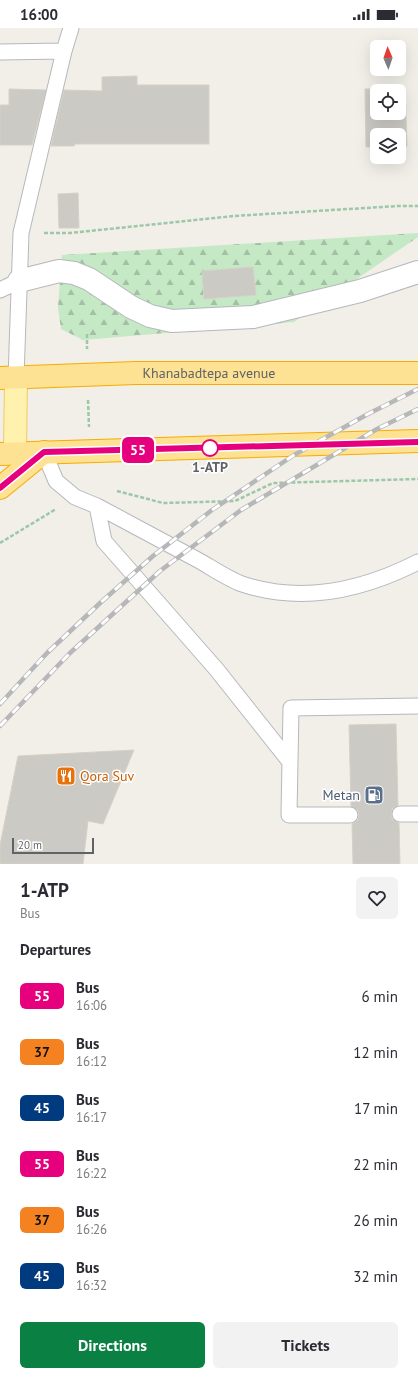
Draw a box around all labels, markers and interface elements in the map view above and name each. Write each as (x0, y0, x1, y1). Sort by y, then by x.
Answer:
text: 16:00 (20, 5, 58, 24)
north arrow (370, 40, 406, 76)
map controls (370, 40, 406, 164)
button: locate (370, 84, 406, 120)
button: layers (370, 128, 406, 164)
street label: Khanabadtepa avenue (142, 364, 275, 382)
line badge: 55 (120, 437, 156, 463)
marker: 1-ATP (201, 439, 219, 457)
text: 55 (130, 441, 146, 459)
place label: 1-ATP (192, 458, 228, 476)
restaurant icon: Qora Suv (55, 765, 77, 787)
place label: Qora Suv (80, 767, 135, 785)
fuel station icon: Metan (363, 784, 385, 806)
place label: Metan (322, 786, 360, 804)
scale bar (12, 836, 94, 855)
text: 20 m (18, 838, 42, 852)
button: heart (356, 877, 398, 919)
text: 1-ATP (20, 878, 69, 902)
text: Bus (20, 905, 40, 922)
text: Departures (20, 940, 91, 959)
text: Bus (76, 978, 99, 997)
text: 55 (34, 987, 50, 1005)
text: 6 min (361, 987, 398, 1006)
text: 16:06 (76, 997, 107, 1014)
text: Bus (76, 1034, 99, 1053)
text: 37 (34, 1043, 50, 1061)
text: 12 min (353, 1043, 398, 1062)
text: 16:12 (76, 1053, 107, 1070)
text: Bus (76, 1090, 99, 1109)
text: 45 (34, 1099, 50, 1117)
text: 17 min (354, 1099, 398, 1118)
text: 16:17 (76, 1109, 107, 1126)
text: Bus (76, 1146, 99, 1165)
text: 55 (34, 1155, 50, 1173)
text: 22 min (353, 1155, 398, 1174)
text: 16:22 (76, 1165, 107, 1182)
text: Bus (76, 1202, 99, 1221)
text: 37 (34, 1211, 50, 1229)
text: 26 min (353, 1211, 398, 1230)
text: 16:26 (76, 1221, 107, 1238)
text: Bus (76, 1258, 99, 1277)
text: 45 (34, 1267, 50, 1285)
text: 32 min (353, 1267, 398, 1286)
text: 16:32 (76, 1277, 107, 1294)
button: Directions (20, 1322, 205, 1368)
button: Tickets (213, 1322, 398, 1368)

